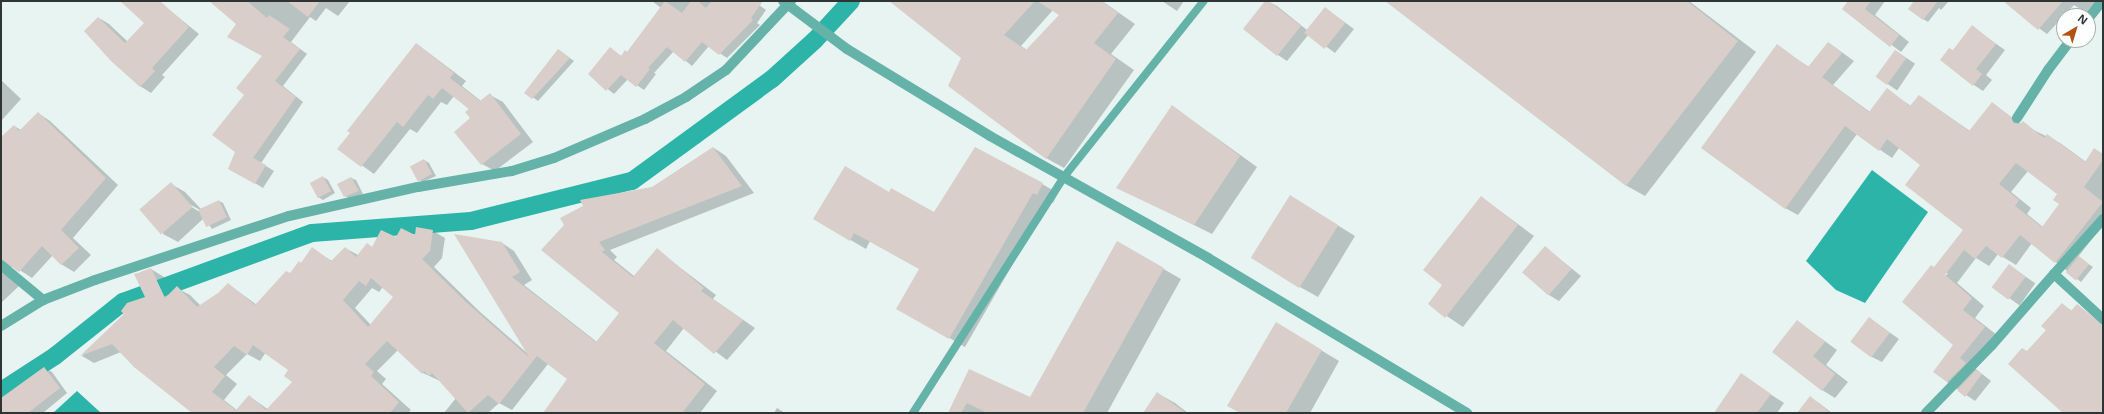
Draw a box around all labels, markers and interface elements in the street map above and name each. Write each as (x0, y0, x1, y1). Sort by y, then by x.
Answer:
north arrow (2056, 8, 2096, 48)
text: N (2075, 10, 2091, 28)

